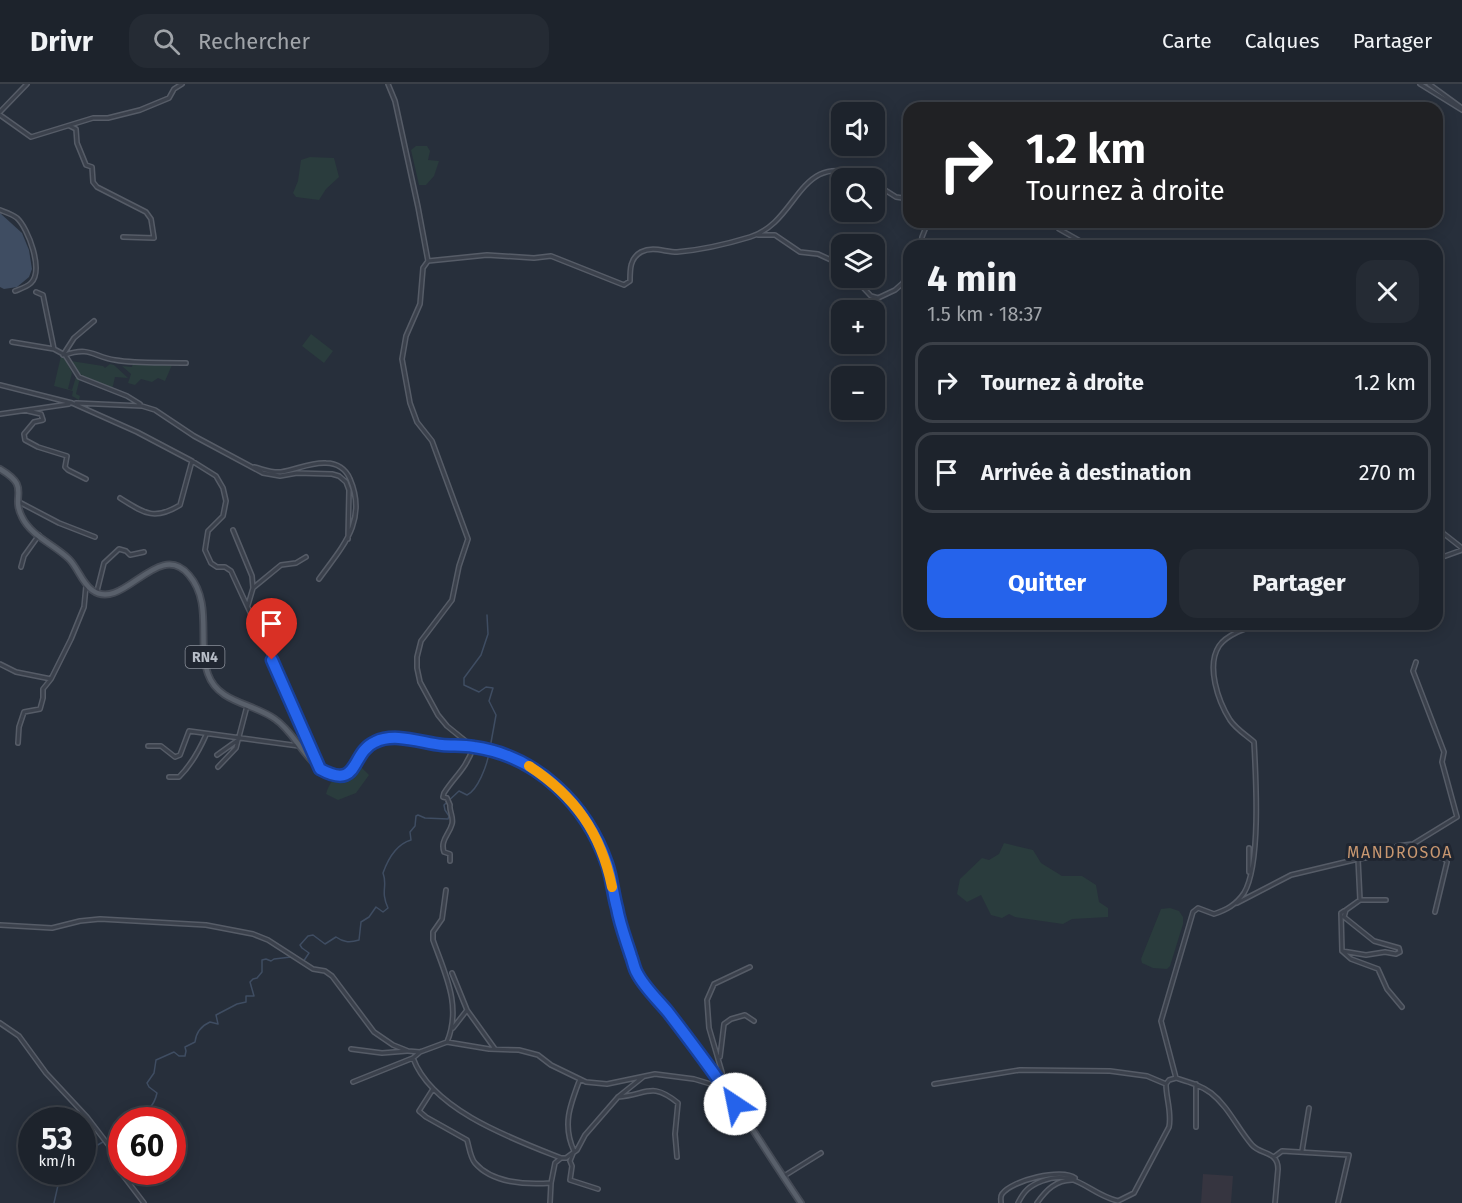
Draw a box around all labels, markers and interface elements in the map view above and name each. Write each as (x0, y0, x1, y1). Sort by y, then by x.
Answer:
search box (129, 14, 549, 68)
text: Drivr (30, 25, 93, 58)
icon: search (150, 25, 183, 58)
text: Rechercher (198, 28, 310, 55)
text: Carte (1162, 28, 1212, 54)
text: Calques (1245, 28, 1320, 54)
text: Partager (1353, 28, 1432, 54)
map controls (831, 102, 885, 420)
button: sound (831, 102, 885, 156)
text: 1.2 km (1026, 124, 1146, 174)
icon: right (927, 126, 1005, 204)
button: search (831, 168, 885, 222)
text: Tournez à droite (1026, 175, 1225, 207)
button: layers (831, 234, 885, 288)
text: 4 min (927, 257, 1017, 301)
button: close (1356, 260, 1419, 323)
button: + (831, 300, 885, 354)
text: 1.5 km · 18:37 (927, 302, 1042, 326)
button: − (831, 366, 885, 420)
icon: right (930, 366, 963, 399)
text: Tournez à droite (981, 369, 1144, 396)
text: 1.2 km (1354, 369, 1416, 396)
icon: arrive (930, 456, 963, 489)
text: Arrivée à destination (981, 459, 1191, 486)
text: 270 m (1359, 459, 1416, 486)
button: Quitter (927, 549, 1167, 618)
button: Partager (1179, 549, 1419, 618)
pin (246, 598, 297, 660)
icon: arrive (255, 607, 288, 640)
road number: RN4 (186, 646, 224, 668)
district label: MANDROSOA (1347, 843, 1453, 862)
position arrow (703, 1072, 767, 1136)
speed limit sign: 60 (108, 1107, 186, 1185)
text: 53 (41, 1121, 73, 1157)
text: km/h (38, 1152, 76, 1170)

